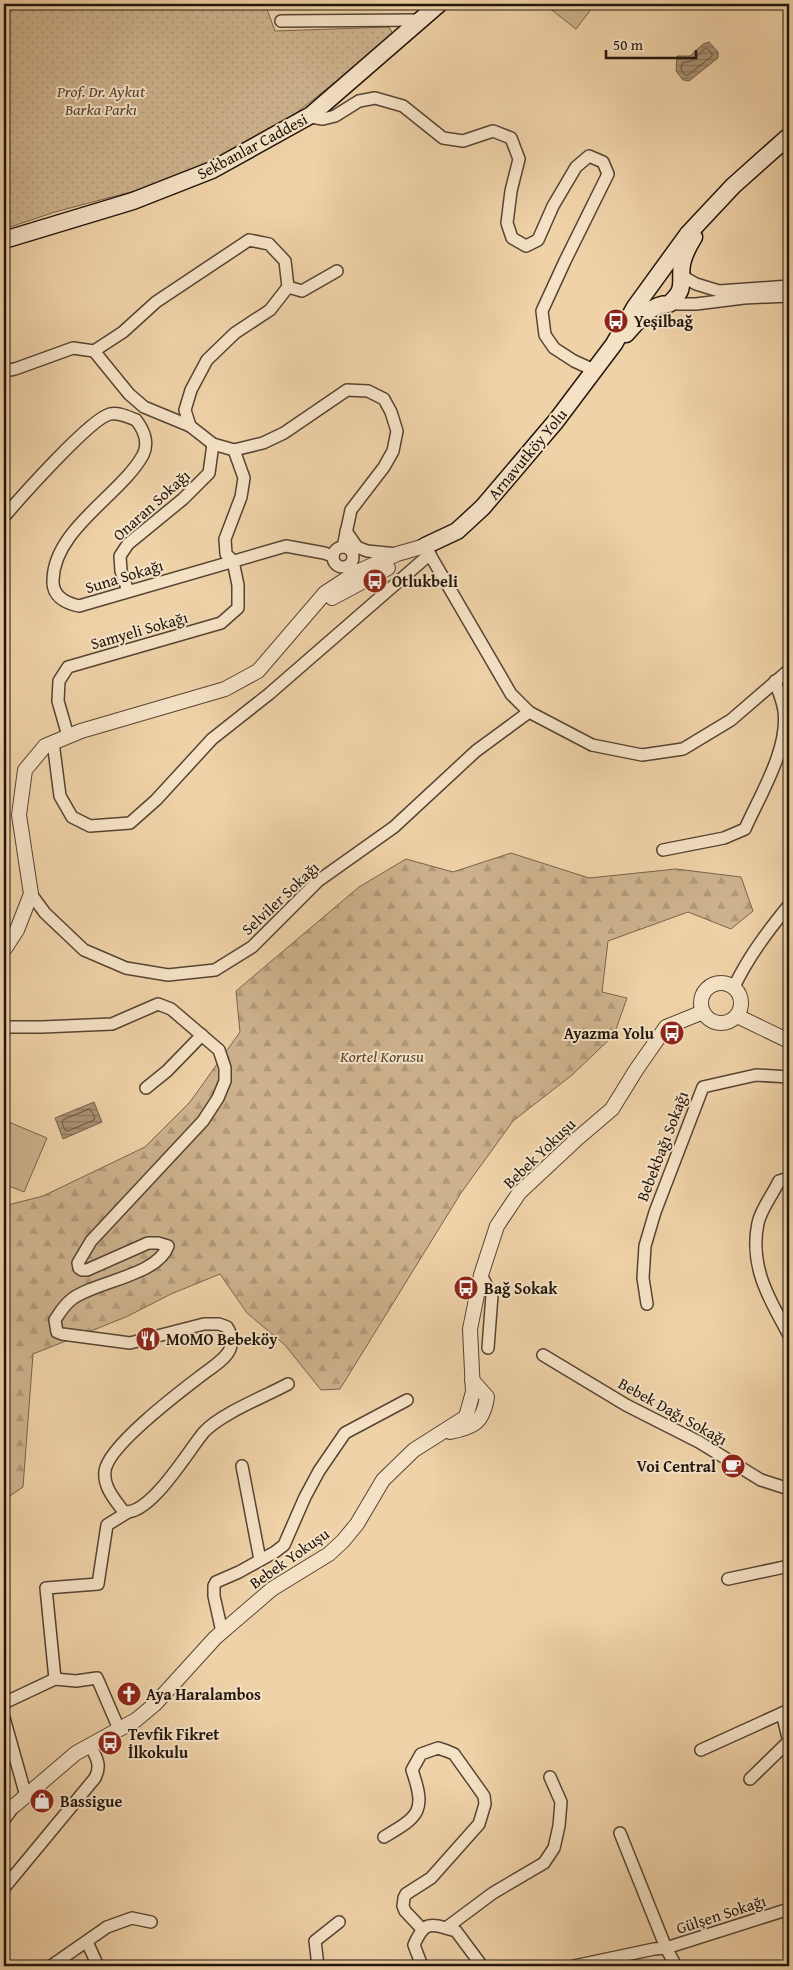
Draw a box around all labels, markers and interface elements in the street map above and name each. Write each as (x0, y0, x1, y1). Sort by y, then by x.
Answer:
scale bar (606, 28, 696, 60)
text: 50 m (613, 34, 644, 55)
park label: Prof. Dr. Aykut Barka Parkı (56, 79, 146, 121)
street label: Sekbanlar Caddesi (192, 106, 312, 185)
bus stop icon: Yeşilbağ (603, 308, 629, 334)
place label: Yeşilbağ (634, 309, 694, 333)
street label: Arnavutköy Yolu (482, 403, 573, 505)
street label: Onaran Sokağı (107, 463, 195, 546)
street label: Suna Sokağı (82, 553, 167, 599)
bus stop icon: Otlukbeli (362, 568, 388, 594)
place label: Otlukbeli (392, 569, 458, 593)
street label: Samyeli Sokağı (88, 605, 191, 655)
street label: Selviler Sokağı (236, 855, 325, 940)
bus stop icon: Ayazma Yolu (659, 1020, 685, 1046)
place label: Ayazma Yolu (564, 1021, 655, 1045)
park label: Kortel Korusu (339, 1044, 424, 1068)
street label: Bebekbağı Sokağı (630, 1087, 694, 1205)
street label: Bebek Yokuşu (497, 1112, 581, 1194)
bus stop icon: Bağ Sokak (453, 1275, 479, 1301)
place label: Bağ Sokak (484, 1276, 558, 1300)
restaurant icon: MOMO Bebeköy (135, 1326, 161, 1352)
place label: MOMO Bebeköy (166, 1327, 278, 1351)
street label: Bebek Dağı Sokağı (614, 1371, 732, 1451)
cafe icon: Voi Central (720, 1453, 746, 1479)
place label: Voi Central (636, 1454, 716, 1478)
street label: Bebek Yokuşu (244, 1521, 334, 1594)
church icon: Aya Haralambos (116, 1681, 142, 1707)
place label: Aya Haralambos (146, 1682, 261, 1706)
place label: Tevfik Fikret İlkokulu (128, 1722, 219, 1764)
bus stop icon: Tevfik Fikret İlkokulu (97, 1730, 123, 1756)
shop icon: Bassigue (29, 1788, 55, 1814)
place label: Bassigue (60, 1789, 122, 1813)
street label: Gülşen Sokağı (673, 1888, 769, 1940)

